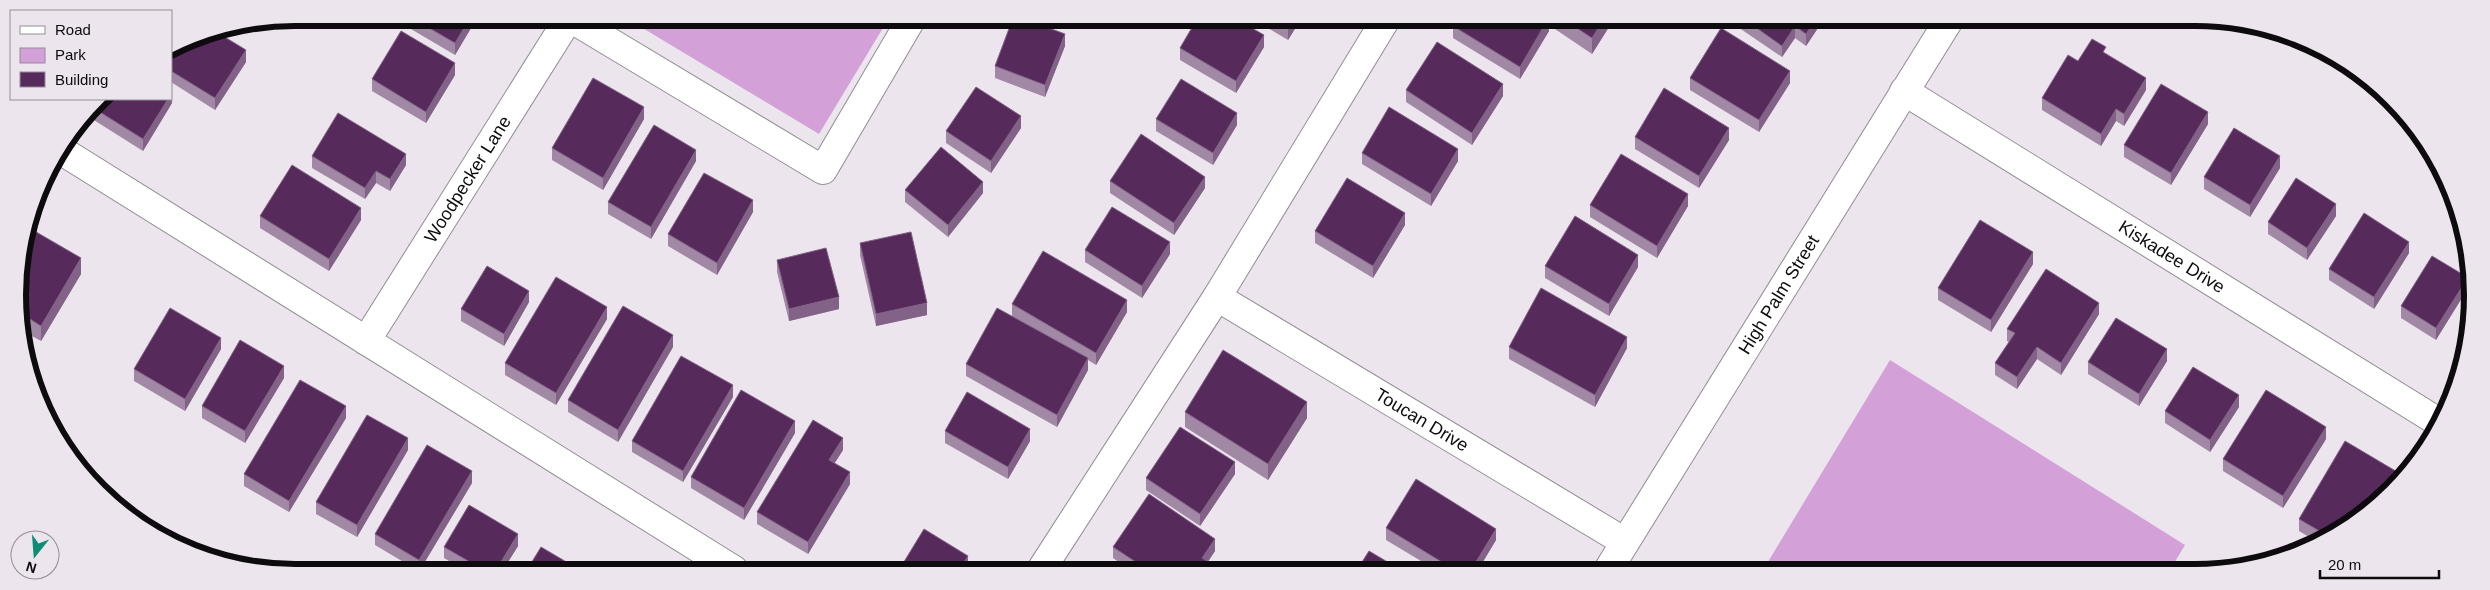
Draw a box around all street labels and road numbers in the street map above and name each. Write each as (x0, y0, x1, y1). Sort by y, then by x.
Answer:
street label: Woodpecker Lane (420, 112, 515, 246)
street label: Kiskadee Drive (2115, 216, 2229, 297)
street label: High Palm Street (1734, 231, 1823, 358)
street label: Toucan Drive (1372, 384, 1472, 456)

